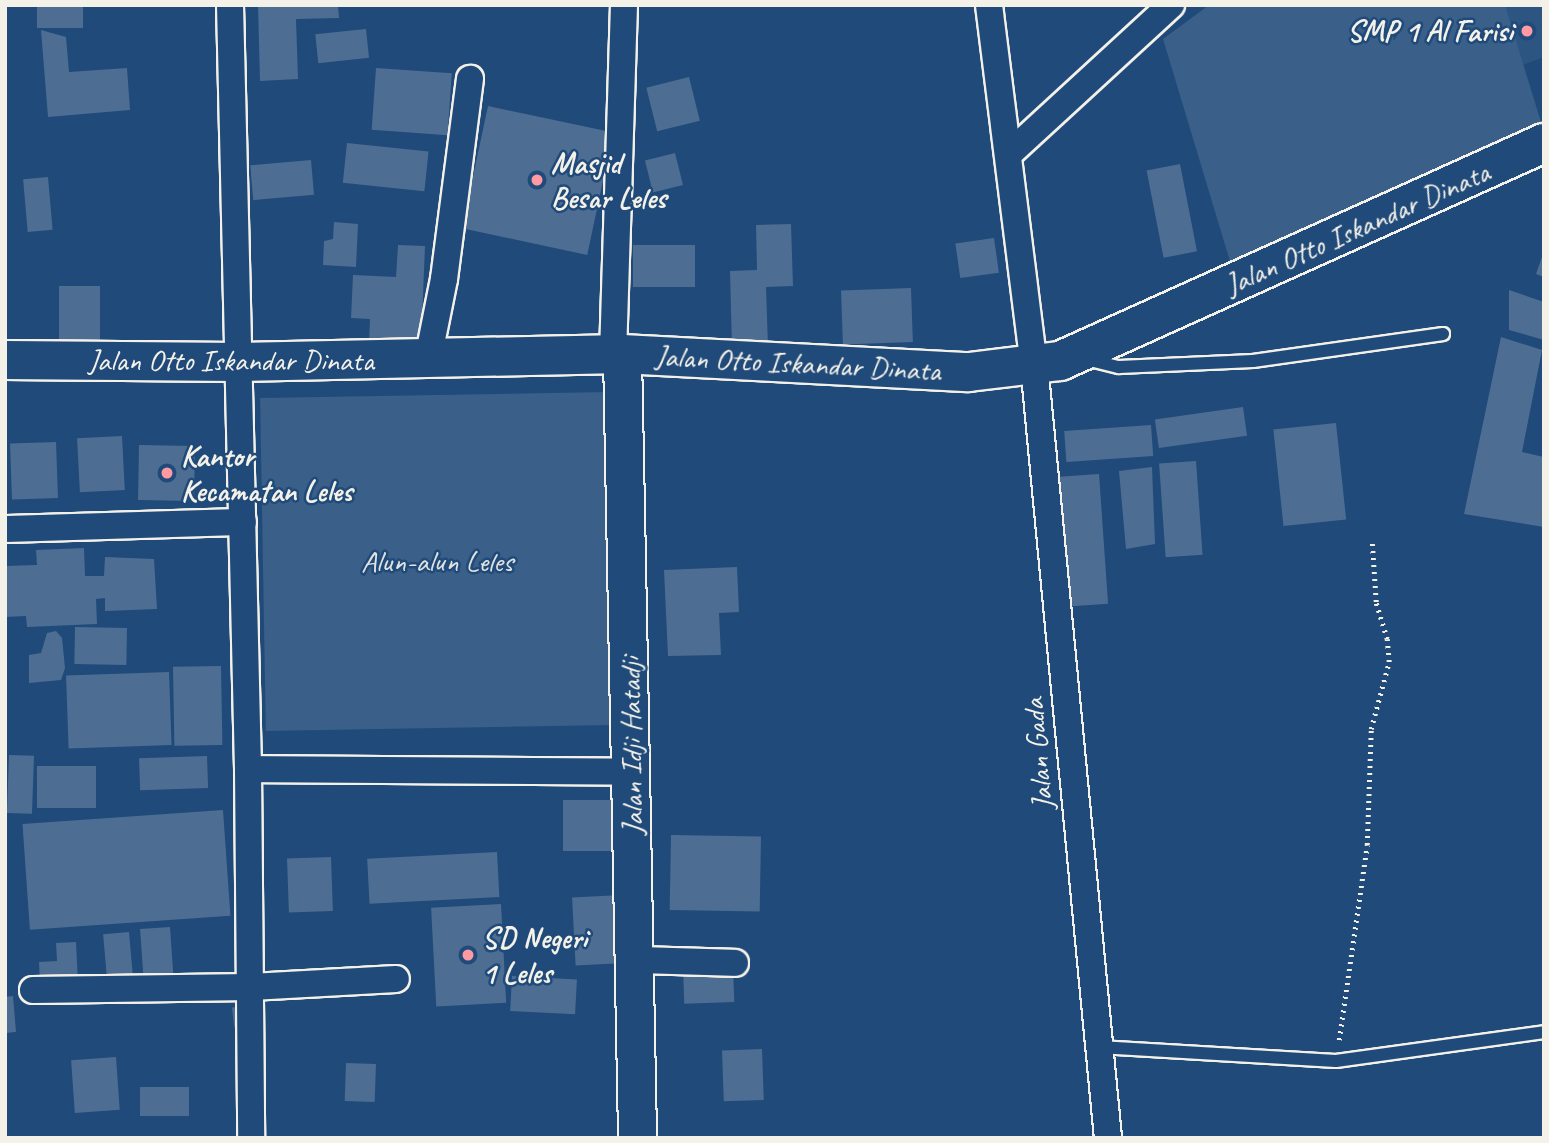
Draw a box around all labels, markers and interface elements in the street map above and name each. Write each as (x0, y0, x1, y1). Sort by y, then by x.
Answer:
place label: SMP 1 Al Farisi (1347, 13, 1513, 49)
marker: SMP 1 Al Farisi (1519, 23, 1535, 39)
place label: Masjid Besar Leles (551, 145, 667, 216)
street label: Jalan Otto Iskandar Dinata (1219, 153, 1495, 303)
marker: Masjid Besar Leles (529, 172, 545, 188)
street label: Jalan Otto Iskandar Dinata (654, 338, 942, 388)
street label: Jalan Otto Iskandar Dinata (88, 342, 374, 378)
place label: Kantor Kecamatan Leles (181, 438, 353, 508)
marker: Kantor Kecamatan Leles (159, 465, 175, 481)
park label: Alun-alun Leles (361, 543, 513, 579)
street label: Jalan Idji Hatadji (611, 657, 651, 835)
street label: Jalan Gada (1015, 697, 1061, 811)
place label: SD Negeri 1 Leles (482, 920, 589, 990)
marker: SD Negeri 1 Leles (460, 947, 476, 963)

